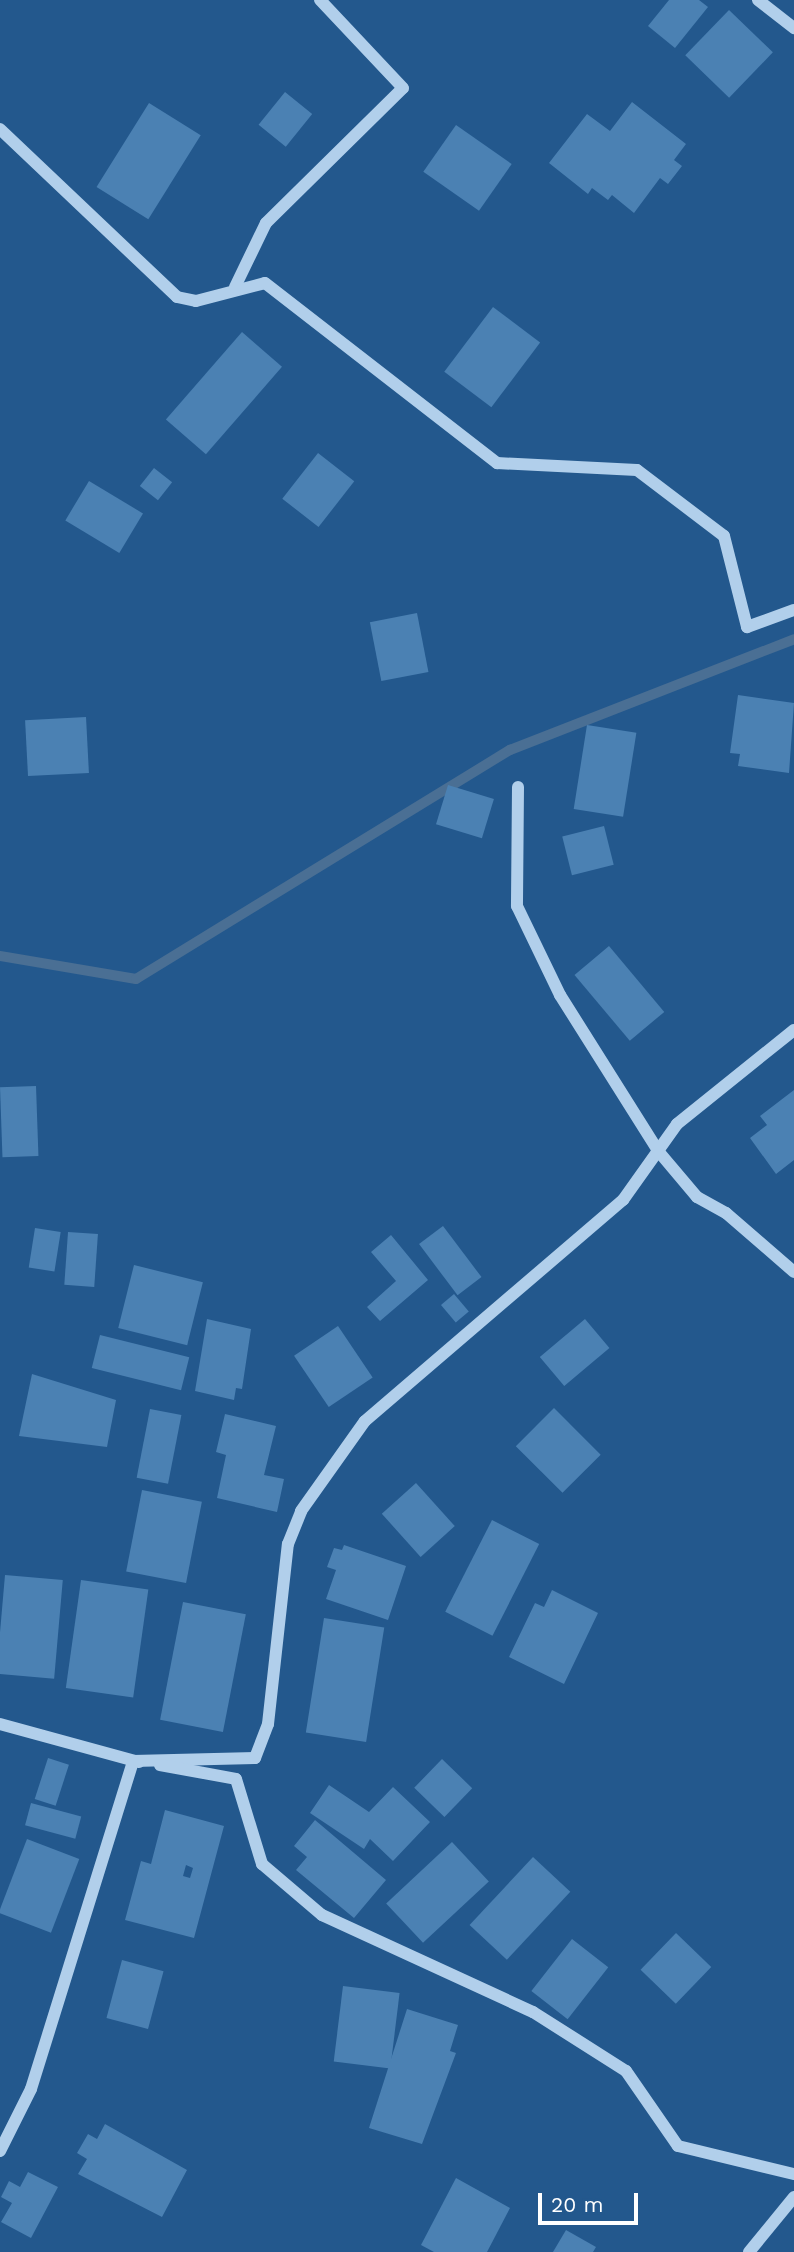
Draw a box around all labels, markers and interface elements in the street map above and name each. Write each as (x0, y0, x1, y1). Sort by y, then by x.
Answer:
scale bar (542, 2178, 642, 2222)
text: 20 m (551, 2192, 603, 2217)

